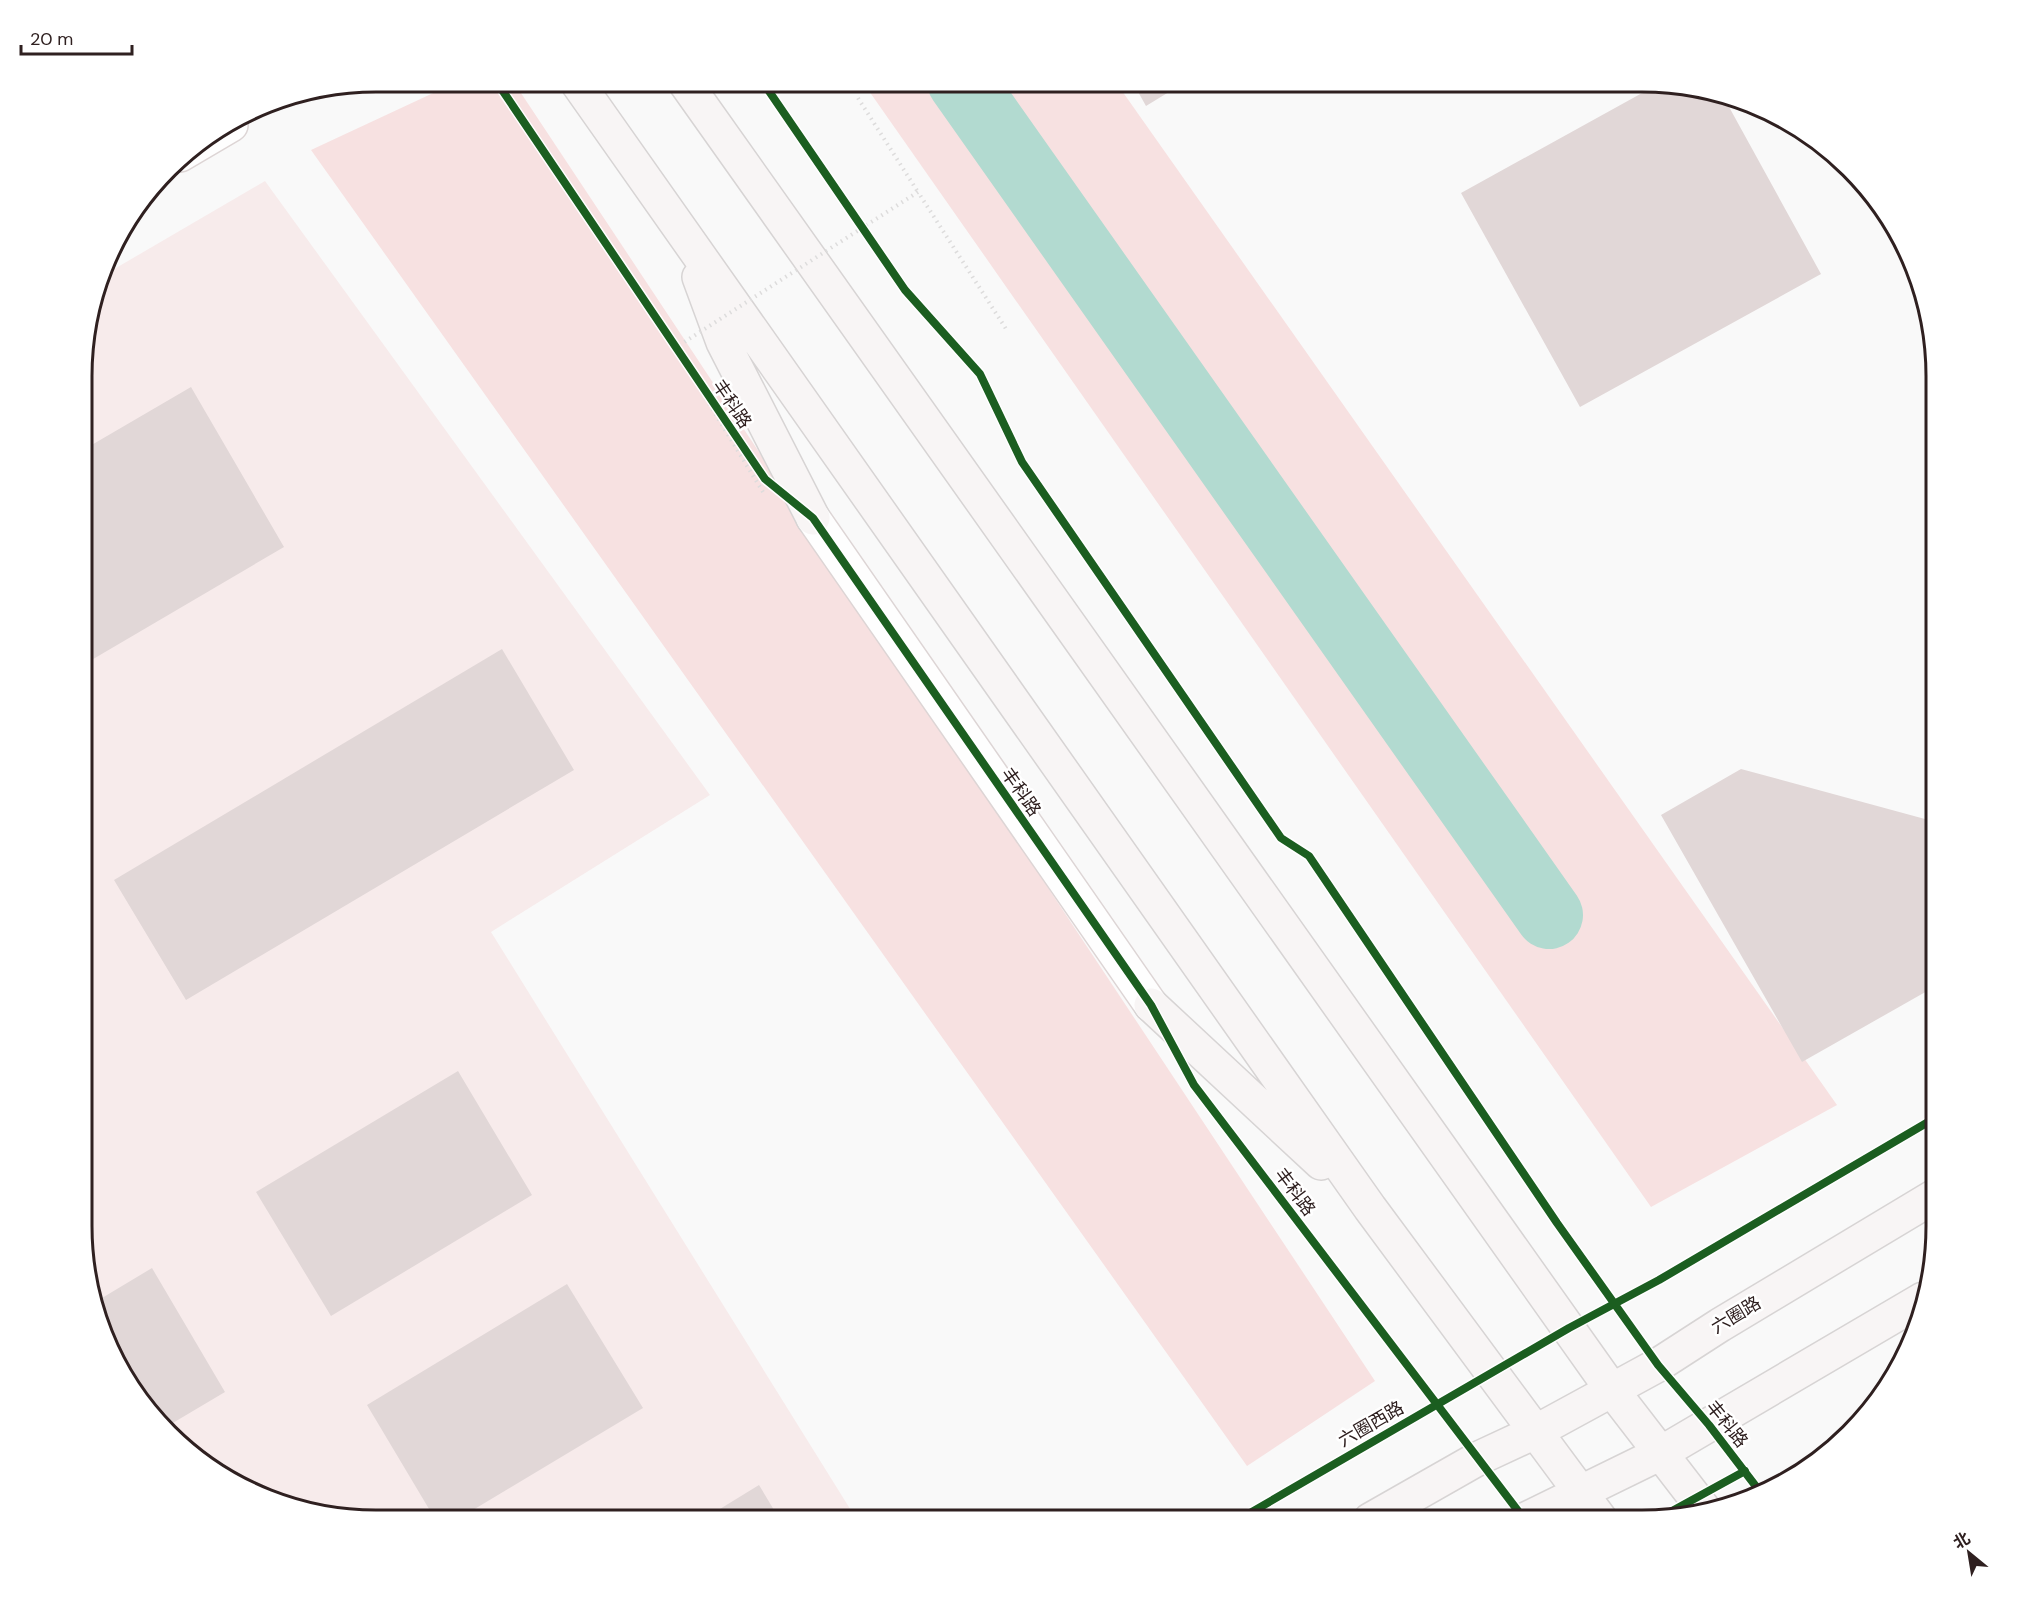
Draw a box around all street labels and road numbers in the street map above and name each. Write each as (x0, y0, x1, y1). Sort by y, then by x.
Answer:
street label: 丰科路 (707, 375, 757, 433)
street label: 丰科路 (996, 763, 1046, 821)
street label: 丰科路 (1269, 1163, 1321, 1221)
street label: 六圈路 (1707, 1291, 1765, 1339)
street label: 丰科路 (1701, 1395, 1753, 1453)
street label: 六圈西路 (1334, 1396, 1408, 1452)

